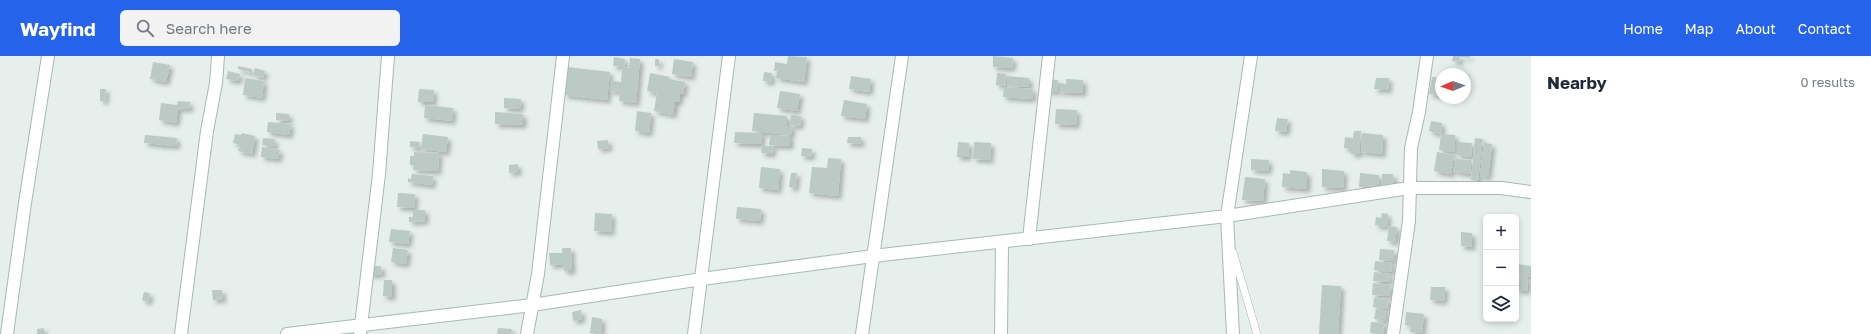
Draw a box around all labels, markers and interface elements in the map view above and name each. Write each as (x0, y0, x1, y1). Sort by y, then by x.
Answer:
search box (120, 10, 400, 46)
text: Wayfind (20, 17, 96, 40)
icon: search (134, 17, 156, 39)
text: Search here (166, 19, 252, 37)
text: Home (1623, 20, 1663, 37)
text: Map (1685, 20, 1713, 37)
text: About (1735, 20, 1776, 37)
text: Contact (1798, 20, 1851, 37)
north arrow (1435, 68, 1471, 104)
text: Nearby (1547, 72, 1607, 93)
text: 0 results (1800, 74, 1855, 90)
map controls (1483, 214, 1519, 322)
button: + (1483, 214, 1519, 250)
button: − (1483, 250, 1519, 286)
button: layers (1483, 286, 1519, 322)

